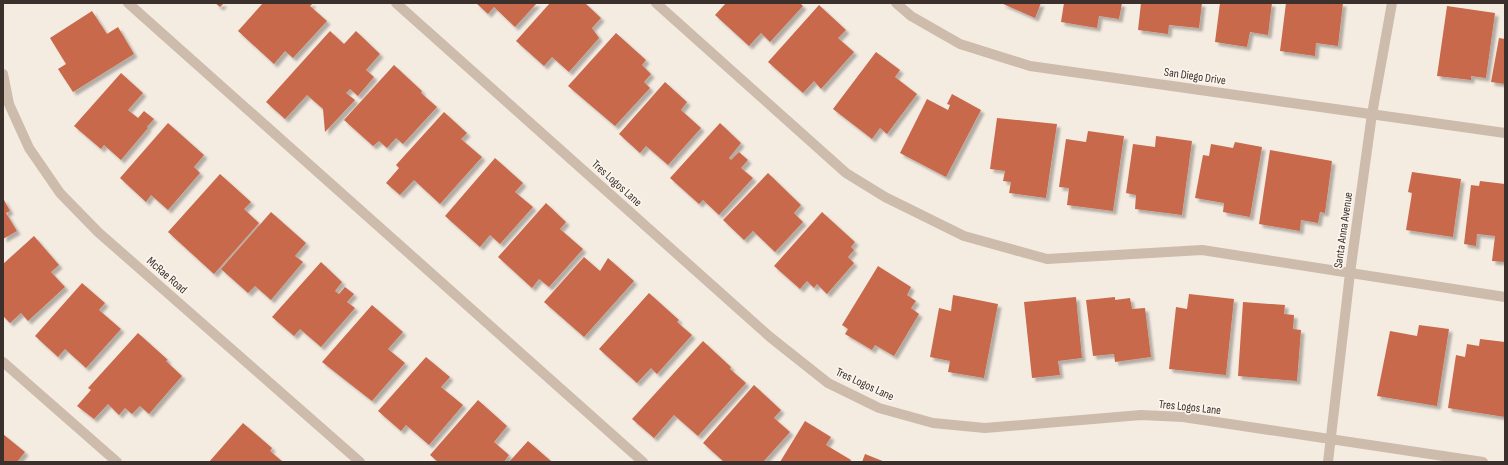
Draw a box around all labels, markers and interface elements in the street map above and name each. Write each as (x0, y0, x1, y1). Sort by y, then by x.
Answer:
street label: San Diego Drive (1163, 65, 1227, 88)
street label: Tres Logos Lane (588, 157, 645, 210)
street label: Santa Anna Avenue (1331, 191, 1356, 269)
street label: McRae Road (143, 254, 190, 297)
street label: Tres Logos Lane (833, 364, 896, 405)
street label: Tres Logos Lane (1158, 397, 1222, 418)

